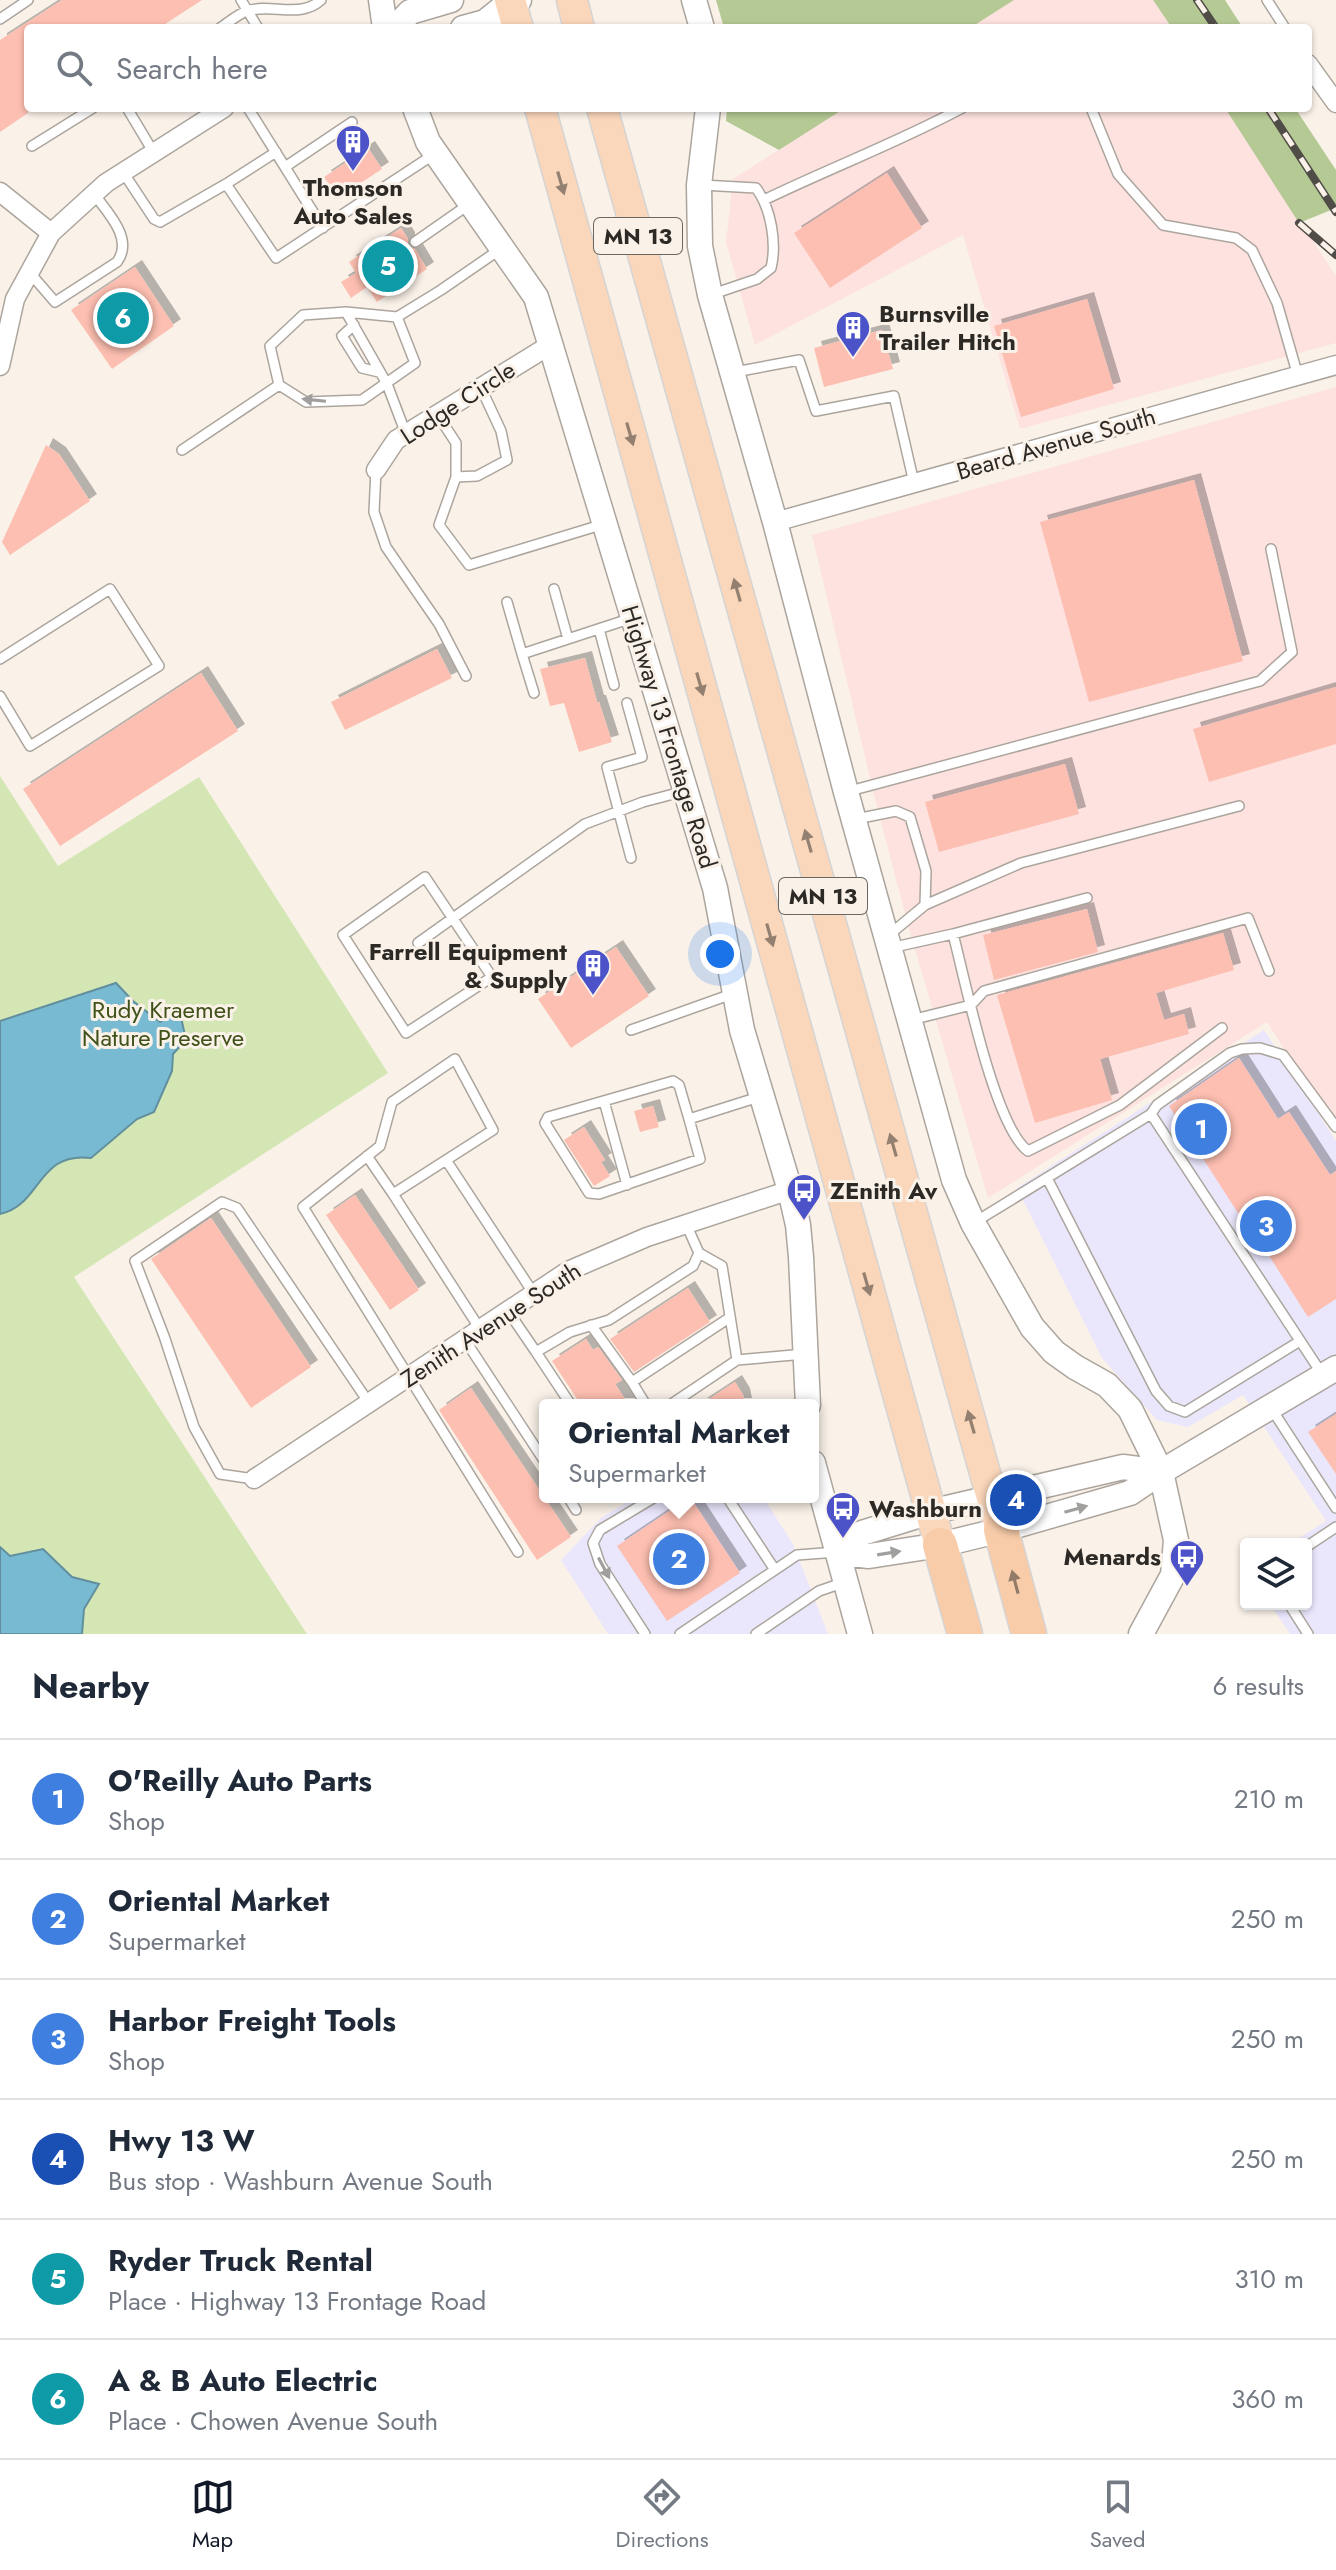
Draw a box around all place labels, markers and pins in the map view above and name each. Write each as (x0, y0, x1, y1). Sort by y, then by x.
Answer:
building icon: Thomson Auto Sales (334, 123, 372, 173)
place label: Thomson Auto Sales (292, 170, 413, 233)
pin: 5 (362, 236, 414, 296)
pin: 6 (97, 288, 149, 348)
place label: Burnsville Trailer Hitch (879, 296, 1016, 359)
building icon: Burnsville Trailer Hitch (834, 309, 872, 359)
place label: Farrell Equipment & Supply (369, 934, 567, 997)
building icon: Farrell Equipment & Supply (574, 947, 612, 997)
pin: 1 (1175, 1099, 1227, 1159)
bus stop icon: ZEnith Av (785, 1172, 823, 1222)
place label: ZEnith Av (830, 1173, 938, 1208)
pin: 3 (1240, 1196, 1292, 1256)
pin: 4 (990, 1470, 1042, 1530)
bus stop icon: Washburn (824, 1490, 862, 1540)
place label: Washburn (869, 1491, 982, 1526)
pin: 2 (653, 1529, 705, 1589)
bus stop icon: Menards (1168, 1538, 1206, 1588)
place label: Menards (1064, 1539, 1161, 1574)

